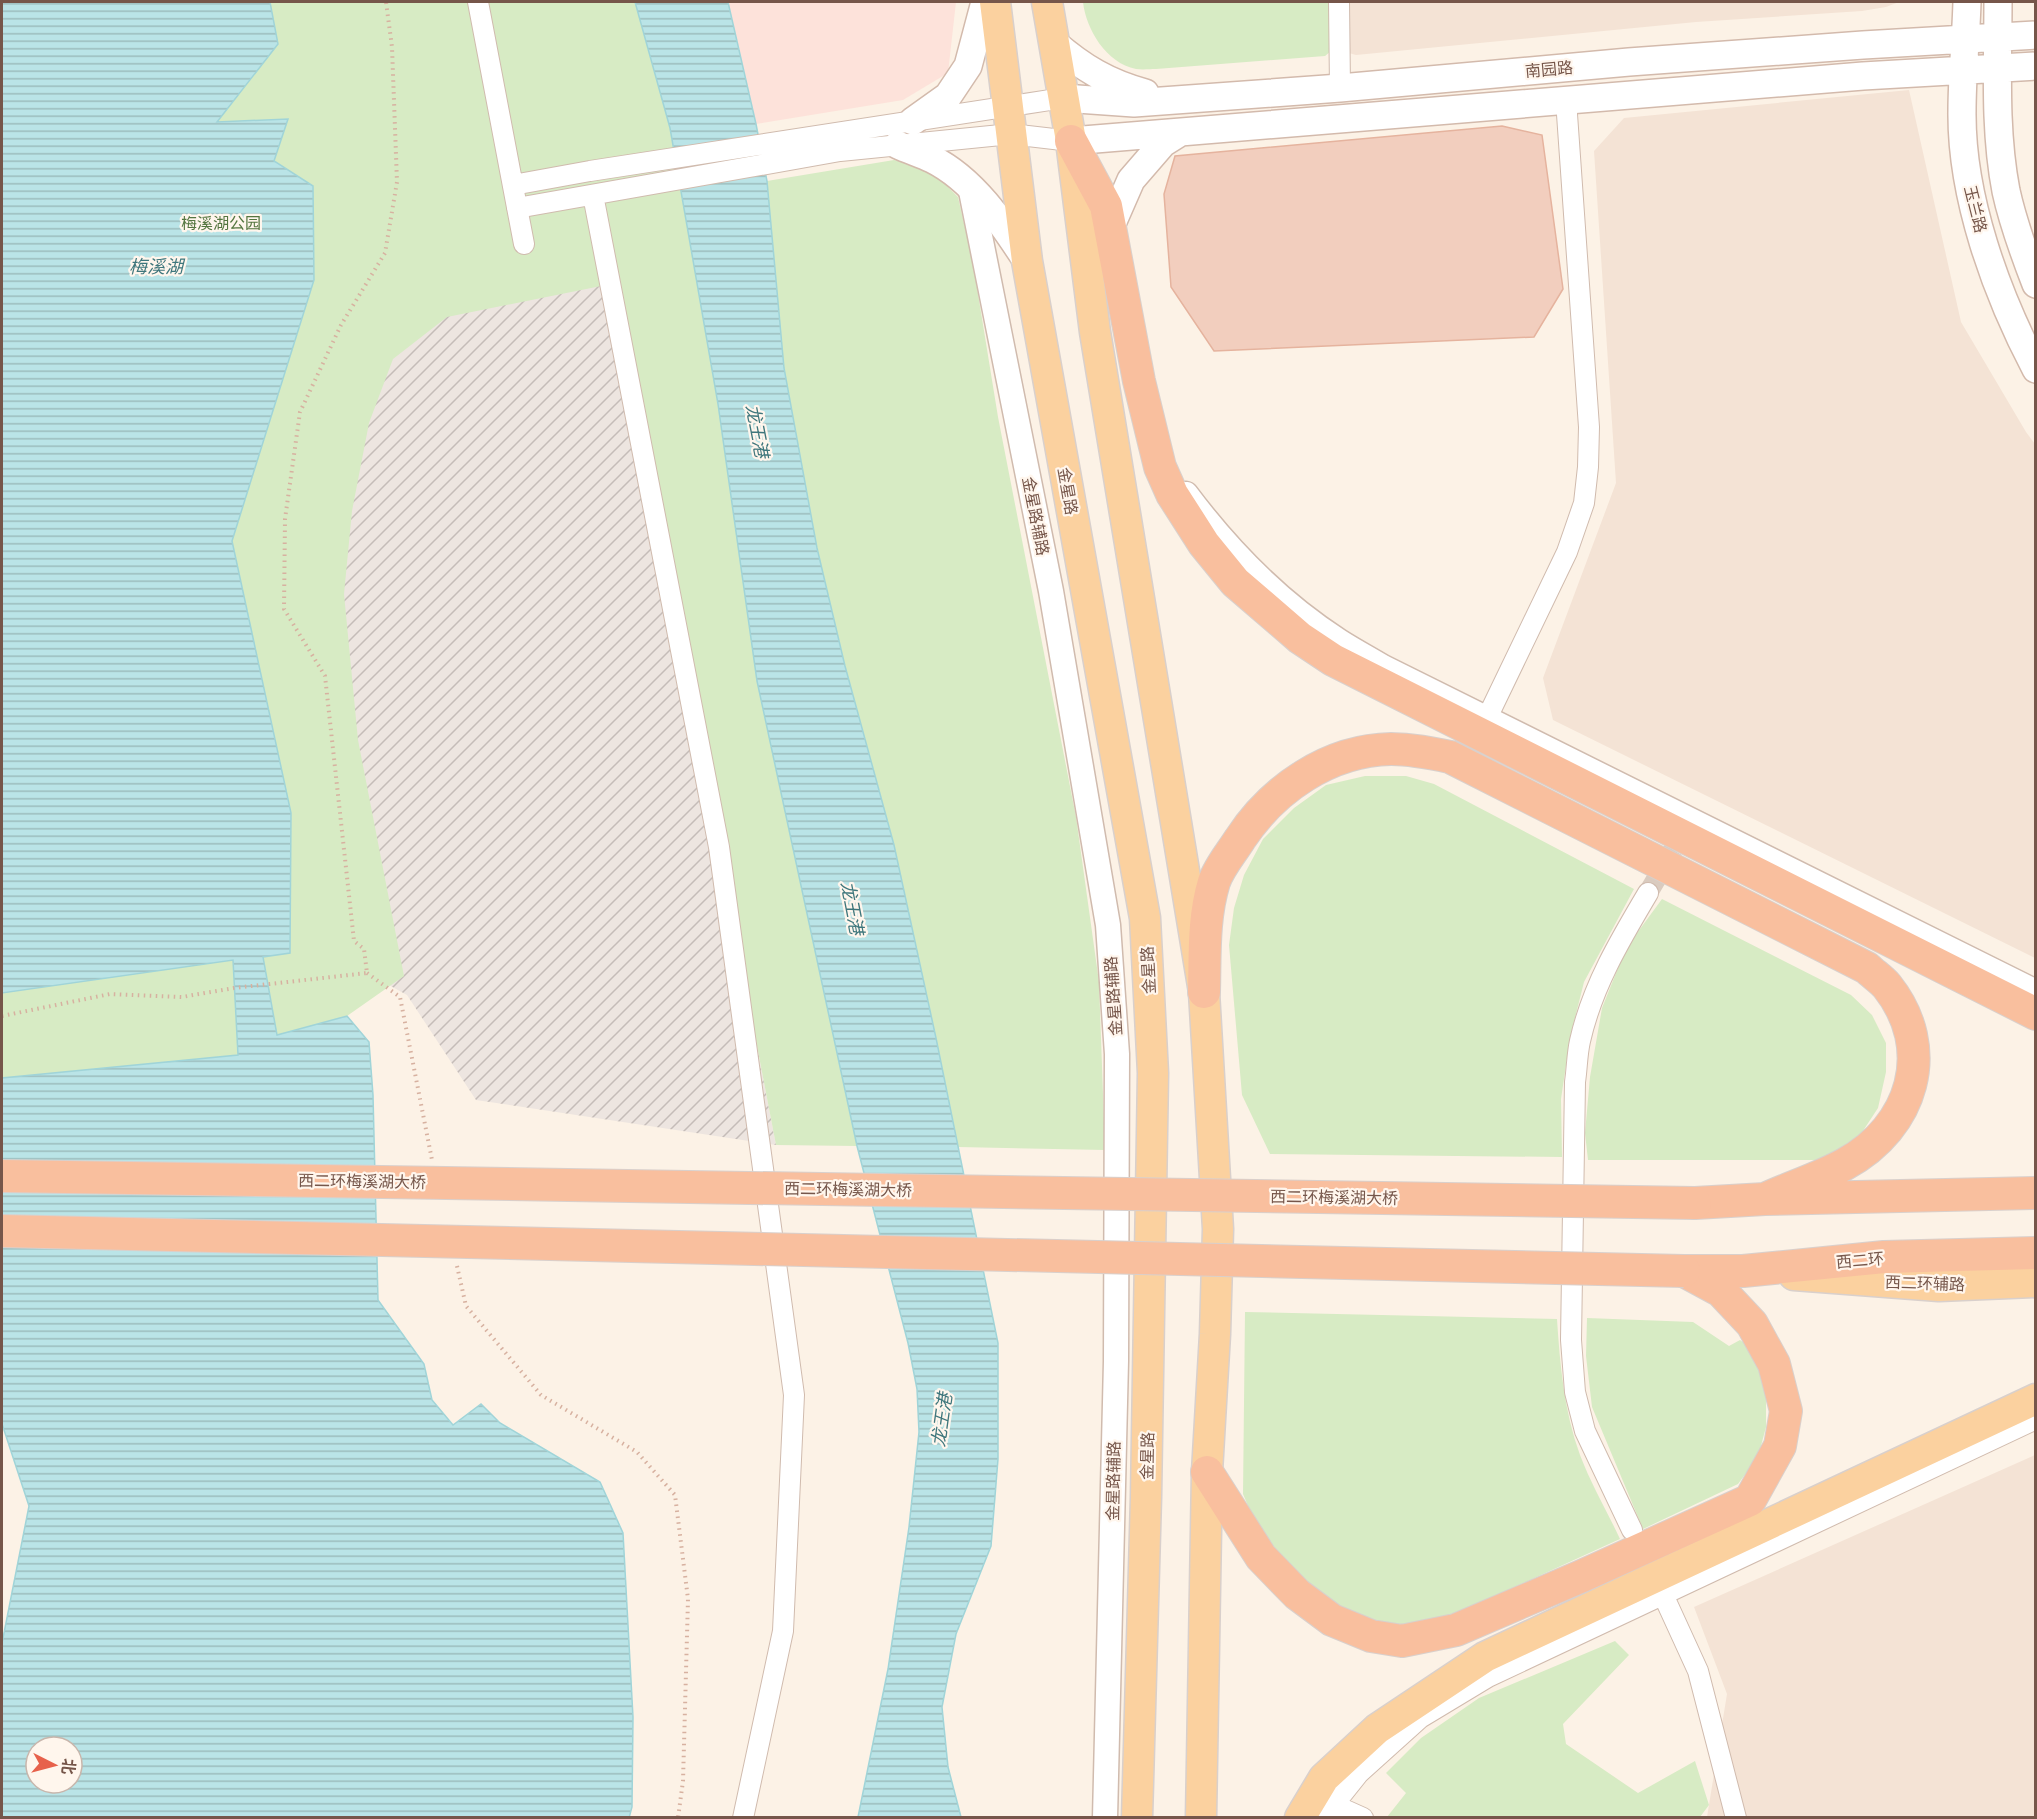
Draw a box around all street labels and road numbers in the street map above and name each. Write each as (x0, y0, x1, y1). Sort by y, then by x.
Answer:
street label: 南园路 (1524, 58, 1574, 82)
street label: 玉兰路 (1960, 184, 1991, 235)
street label: 金星路 (1053, 466, 1081, 517)
street label: 金星路辅路 (1018, 475, 1052, 557)
street label: 金星路 (1138, 945, 1160, 994)
street label: 金星路辅路 (1101, 955, 1127, 1037)
street label: 西二环梅溪湖大桥 (298, 1171, 426, 1193)
street label: 西二环梅溪湖大桥 (784, 1179, 912, 1201)
street label: 西二环梅溪湖大桥 (1270, 1187, 1398, 1209)
street label: 西二环 (1835, 1249, 1885, 1273)
street label: 西二环辅路 (1885, 1273, 1965, 1295)
street label: 金星路 (1138, 1432, 1158, 1480)
street label: 金星路辅路 (1103, 1441, 1125, 1521)

